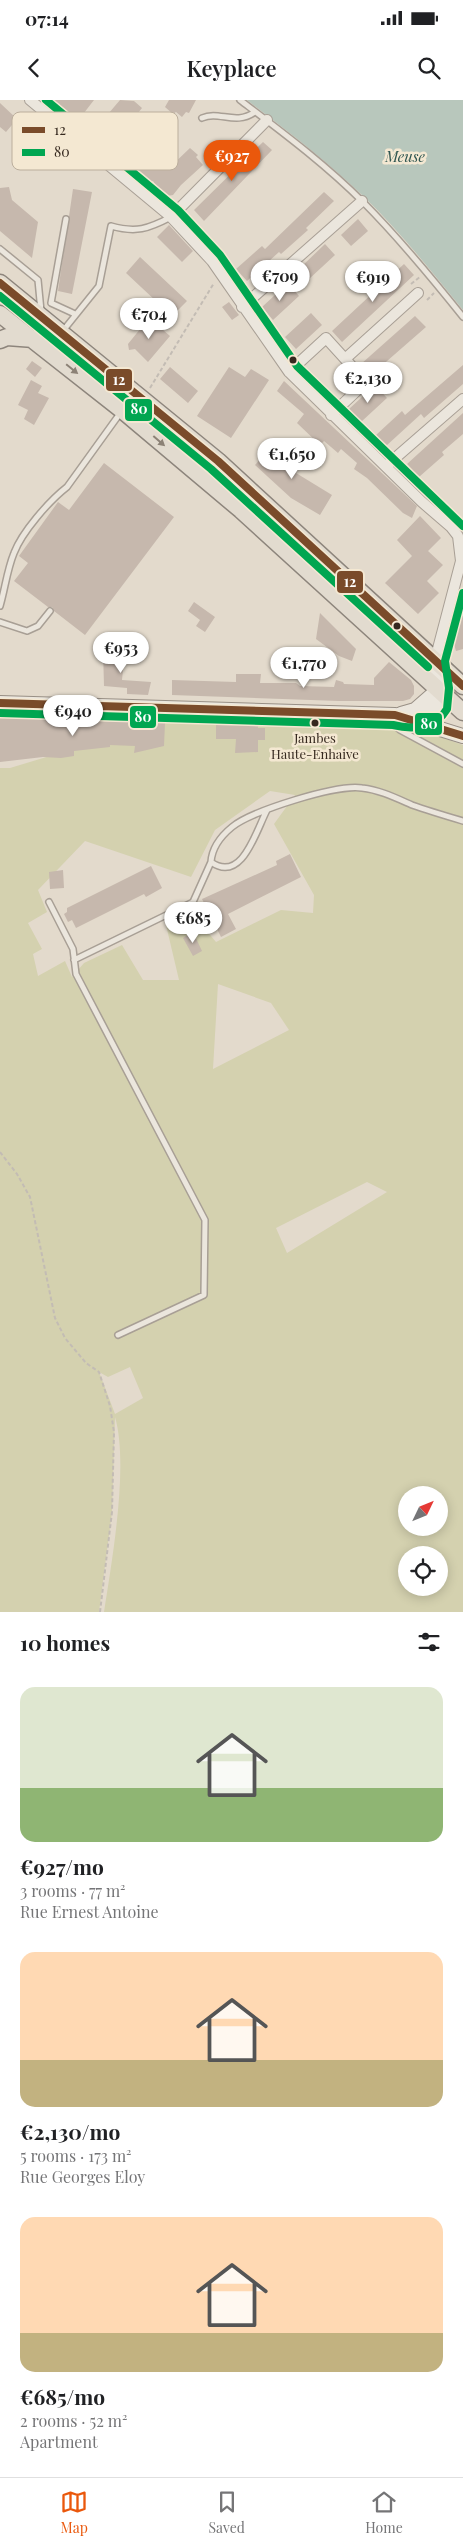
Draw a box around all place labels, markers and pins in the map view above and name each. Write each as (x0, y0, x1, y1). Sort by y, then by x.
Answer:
pin: €927 (202, 139, 262, 182)
pin: €709 (250, 260, 310, 302)
pin: €919 (343, 260, 403, 303)
pin: €704 (119, 298, 179, 340)
unlabelled marker (288, 355, 298, 365)
pin: €2,130 (327, 362, 409, 404)
pin: €1,650 (251, 438, 333, 480)
unlabelled marker (392, 621, 402, 631)
pin: €953 (91, 632, 151, 674)
pin: €1,770 (263, 646, 345, 689)
pin: €940 (43, 694, 103, 737)
marker: Jambes Haute-Enhaive (310, 718, 320, 728)
place label: Jambes Haute-Enhaive (271, 729, 359, 762)
pin: €685 (163, 902, 223, 944)

